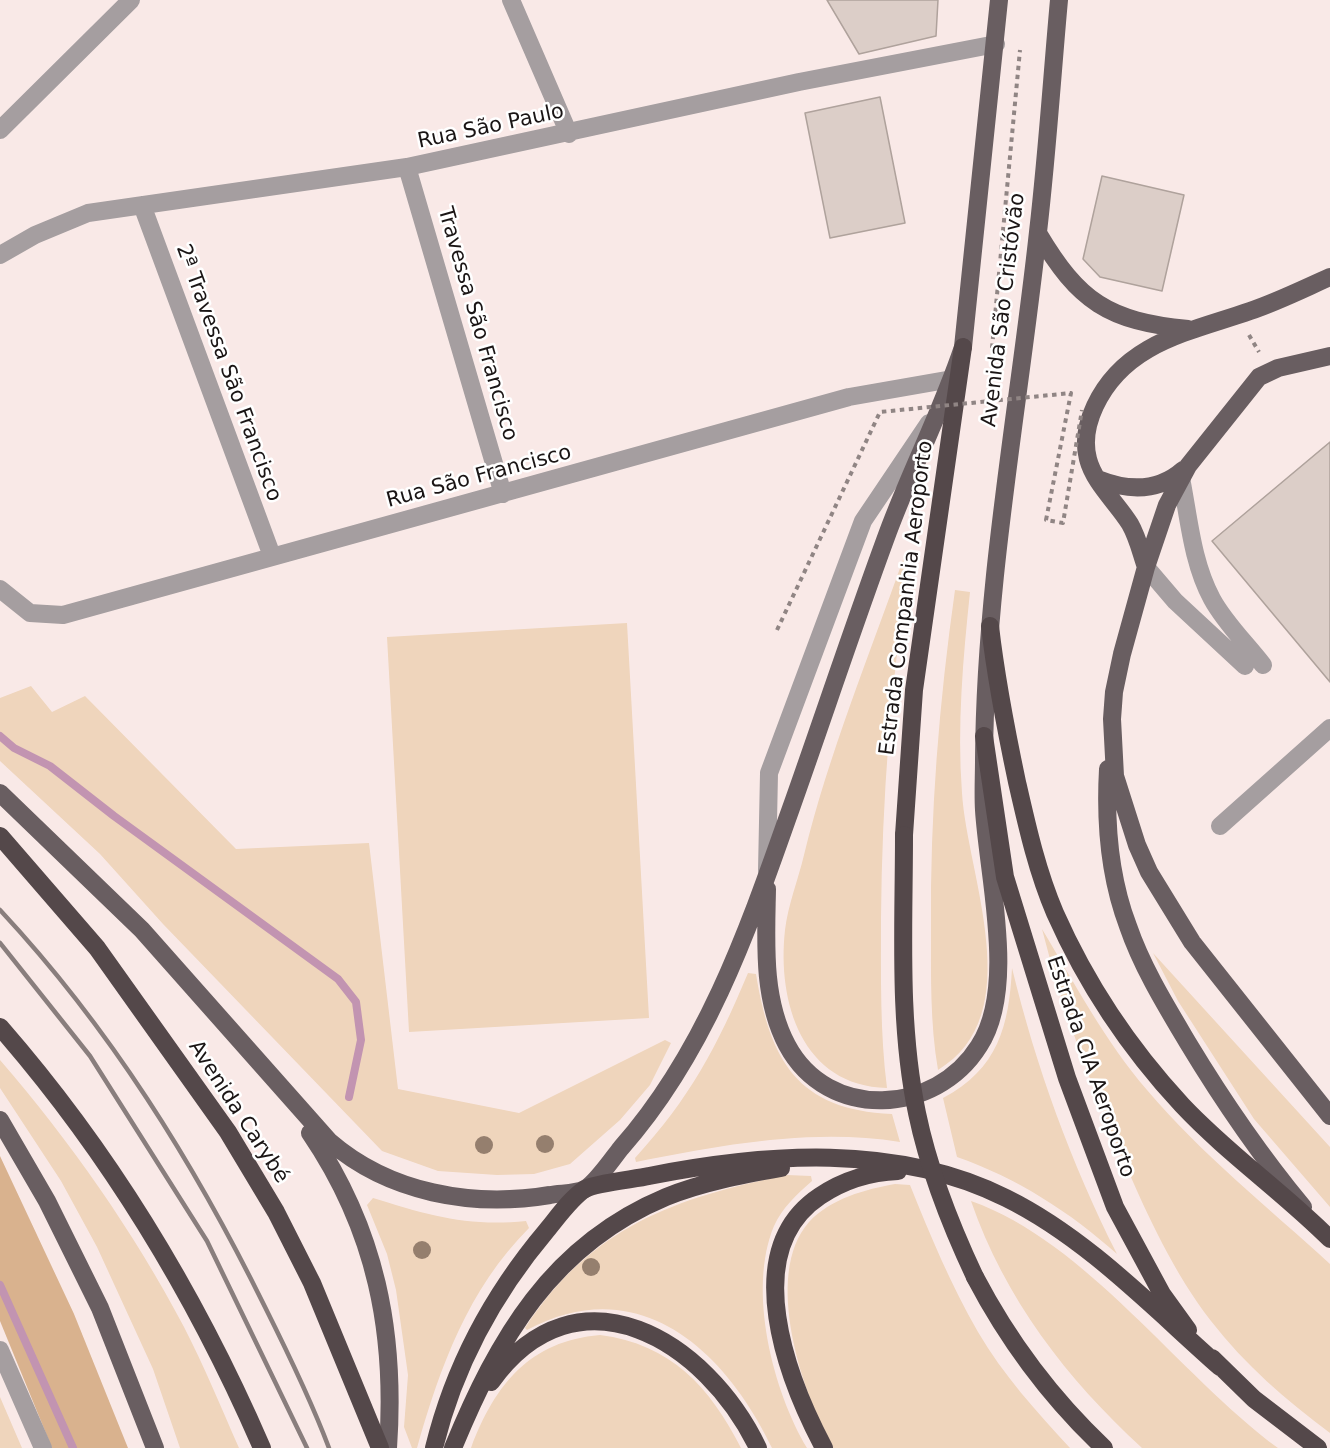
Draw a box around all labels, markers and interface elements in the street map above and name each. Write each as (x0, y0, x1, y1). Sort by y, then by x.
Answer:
street label: Rua São Paulo (416, 99, 566, 155)
street label: Avenida São Cristóvão (977, 192, 1031, 428)
street label: Travessa São Francisco (432, 204, 522, 444)
street label: 2ª Travessa São Francisco (170, 241, 286, 505)
street label: Estrada Companhia Aeroporto (875, 439, 939, 757)
street label: Rua São Francisco (384, 440, 574, 514)
street label: Estrada CIA Aeroporto (1040, 953, 1140, 1181)
street label: Avenida Carybé (182, 1036, 294, 1188)

